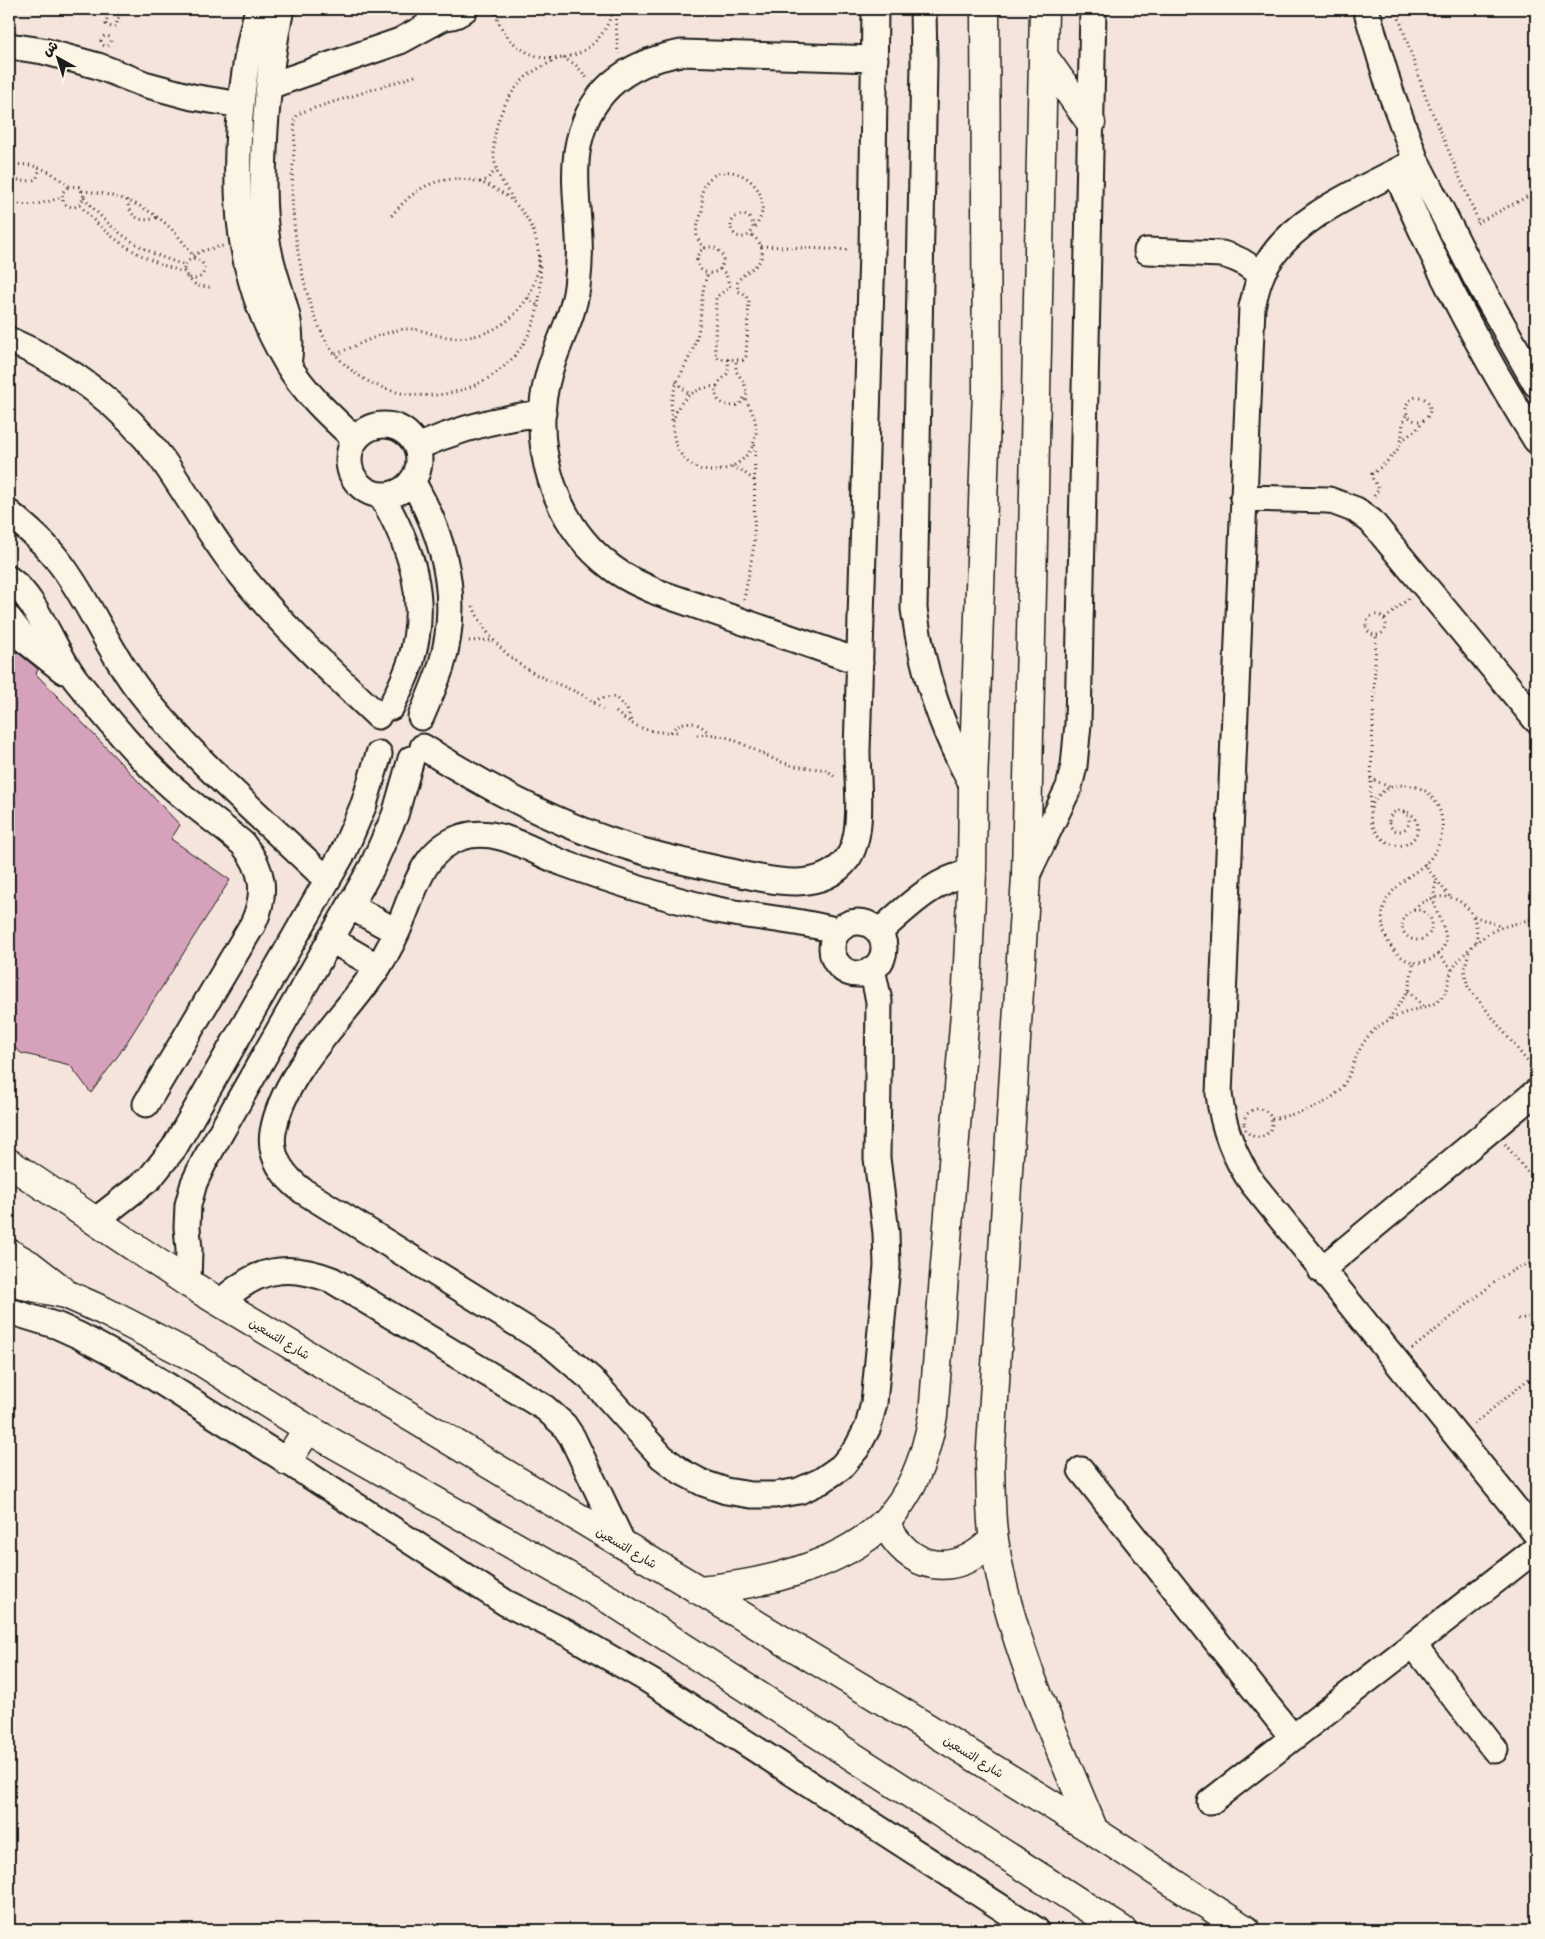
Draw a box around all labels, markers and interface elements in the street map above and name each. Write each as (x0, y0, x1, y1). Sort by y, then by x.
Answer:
north arrow (32, 32, 82, 82)
text: ش (38, 35, 61, 60)
street label: شارع التسعين (246, 1314, 313, 1364)
street label: شارع التسعين (593, 1523, 660, 1573)
street label: شارع التسعين (940, 1731, 1007, 1782)

